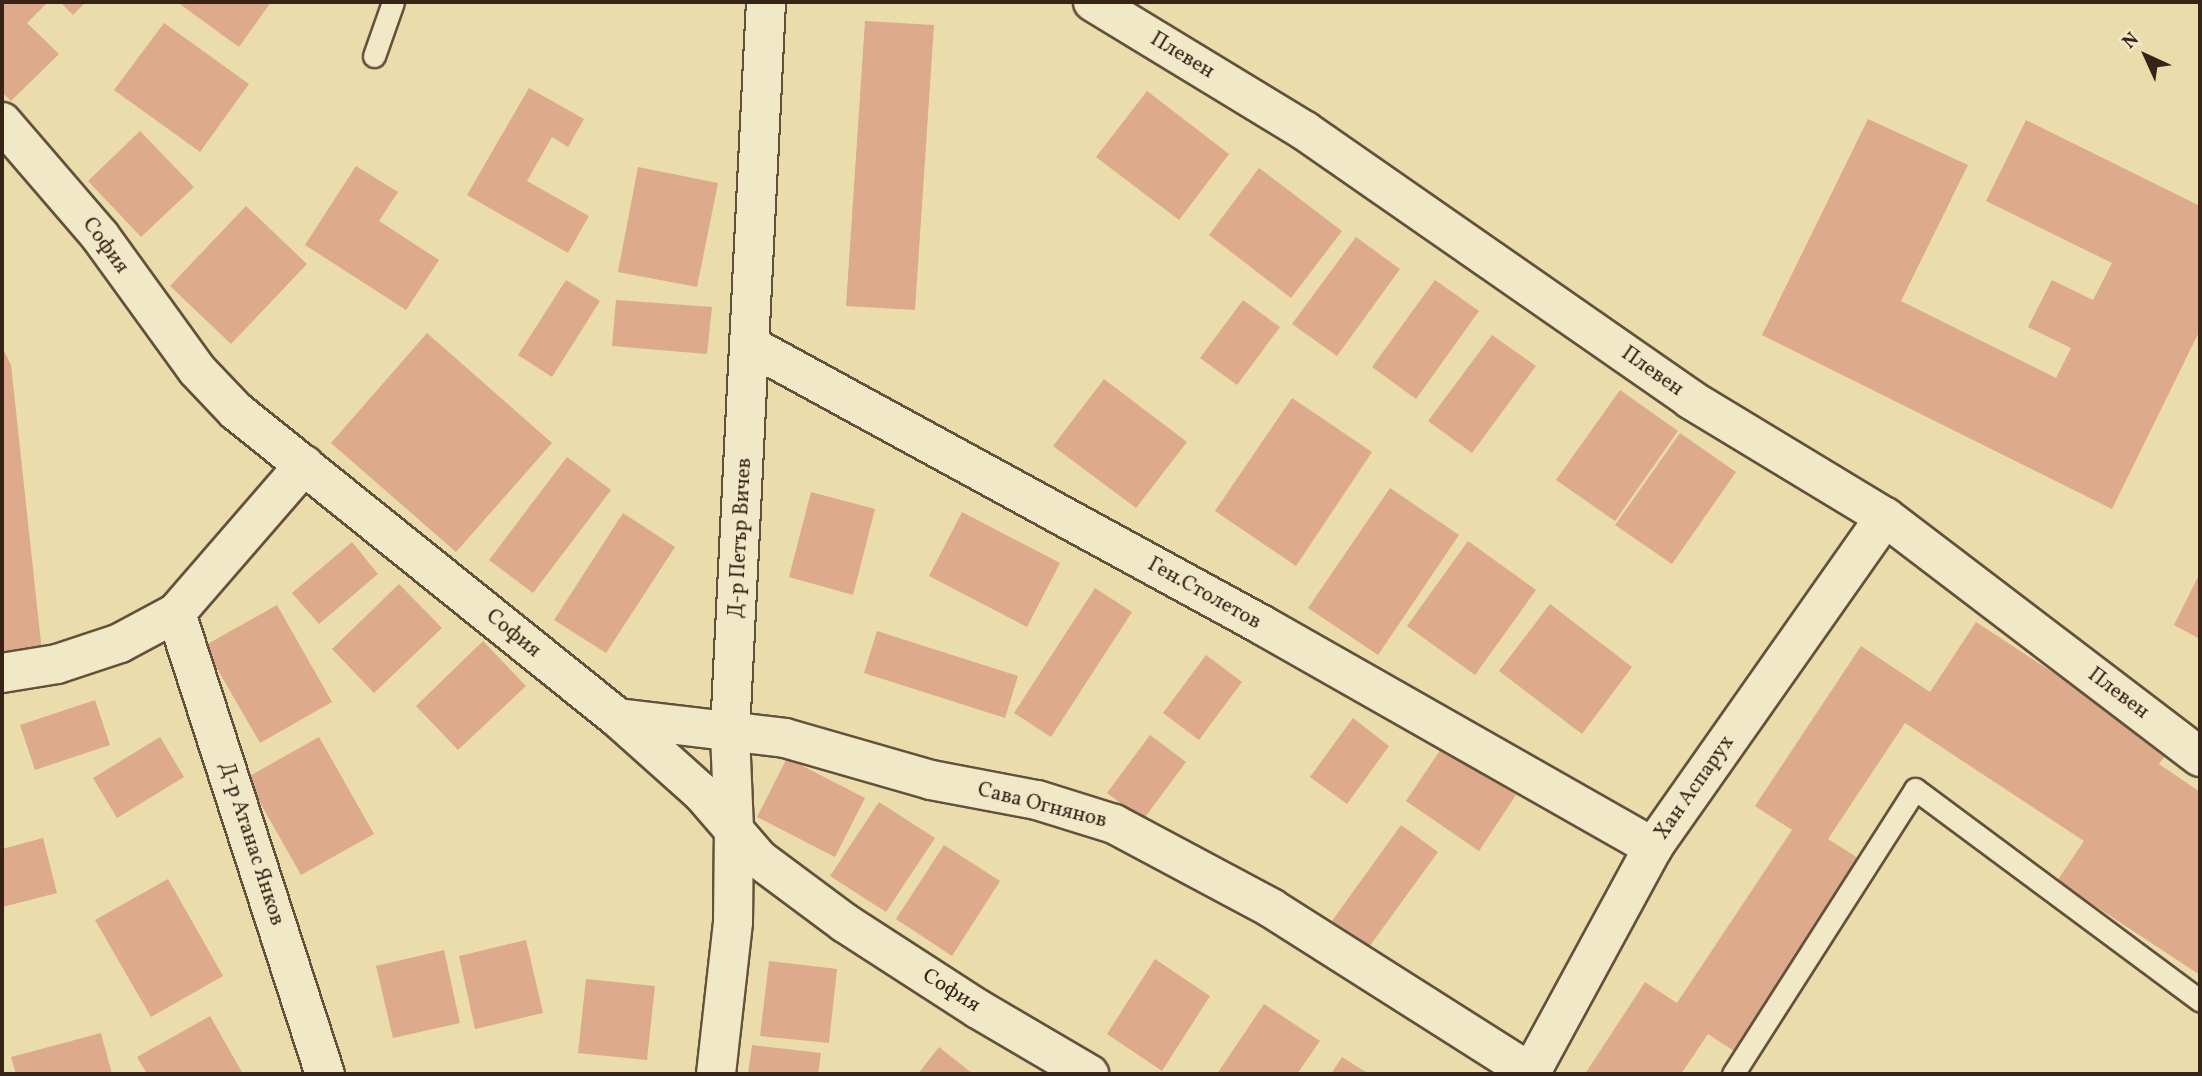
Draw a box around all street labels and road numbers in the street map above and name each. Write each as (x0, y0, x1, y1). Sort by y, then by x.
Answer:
street label: Плевен (1145, 27, 1219, 85)
street label: София (76, 213, 134, 279)
street label: Плевен (1616, 341, 1688, 403)
street label: Д-р Петър Вичев (724, 457, 758, 619)
street label: Ген.Столетов (1143, 552, 1265, 636)
street label: София (480, 604, 546, 664)
street label: Плевен (2082, 663, 2154, 725)
street label: Хан Аспарух (1650, 731, 1740, 845)
street label: Д-р Атанас Янков (213, 759, 289, 929)
street label: Сава Огнянов (975, 778, 1109, 834)
street label: София (917, 964, 985, 1018)

